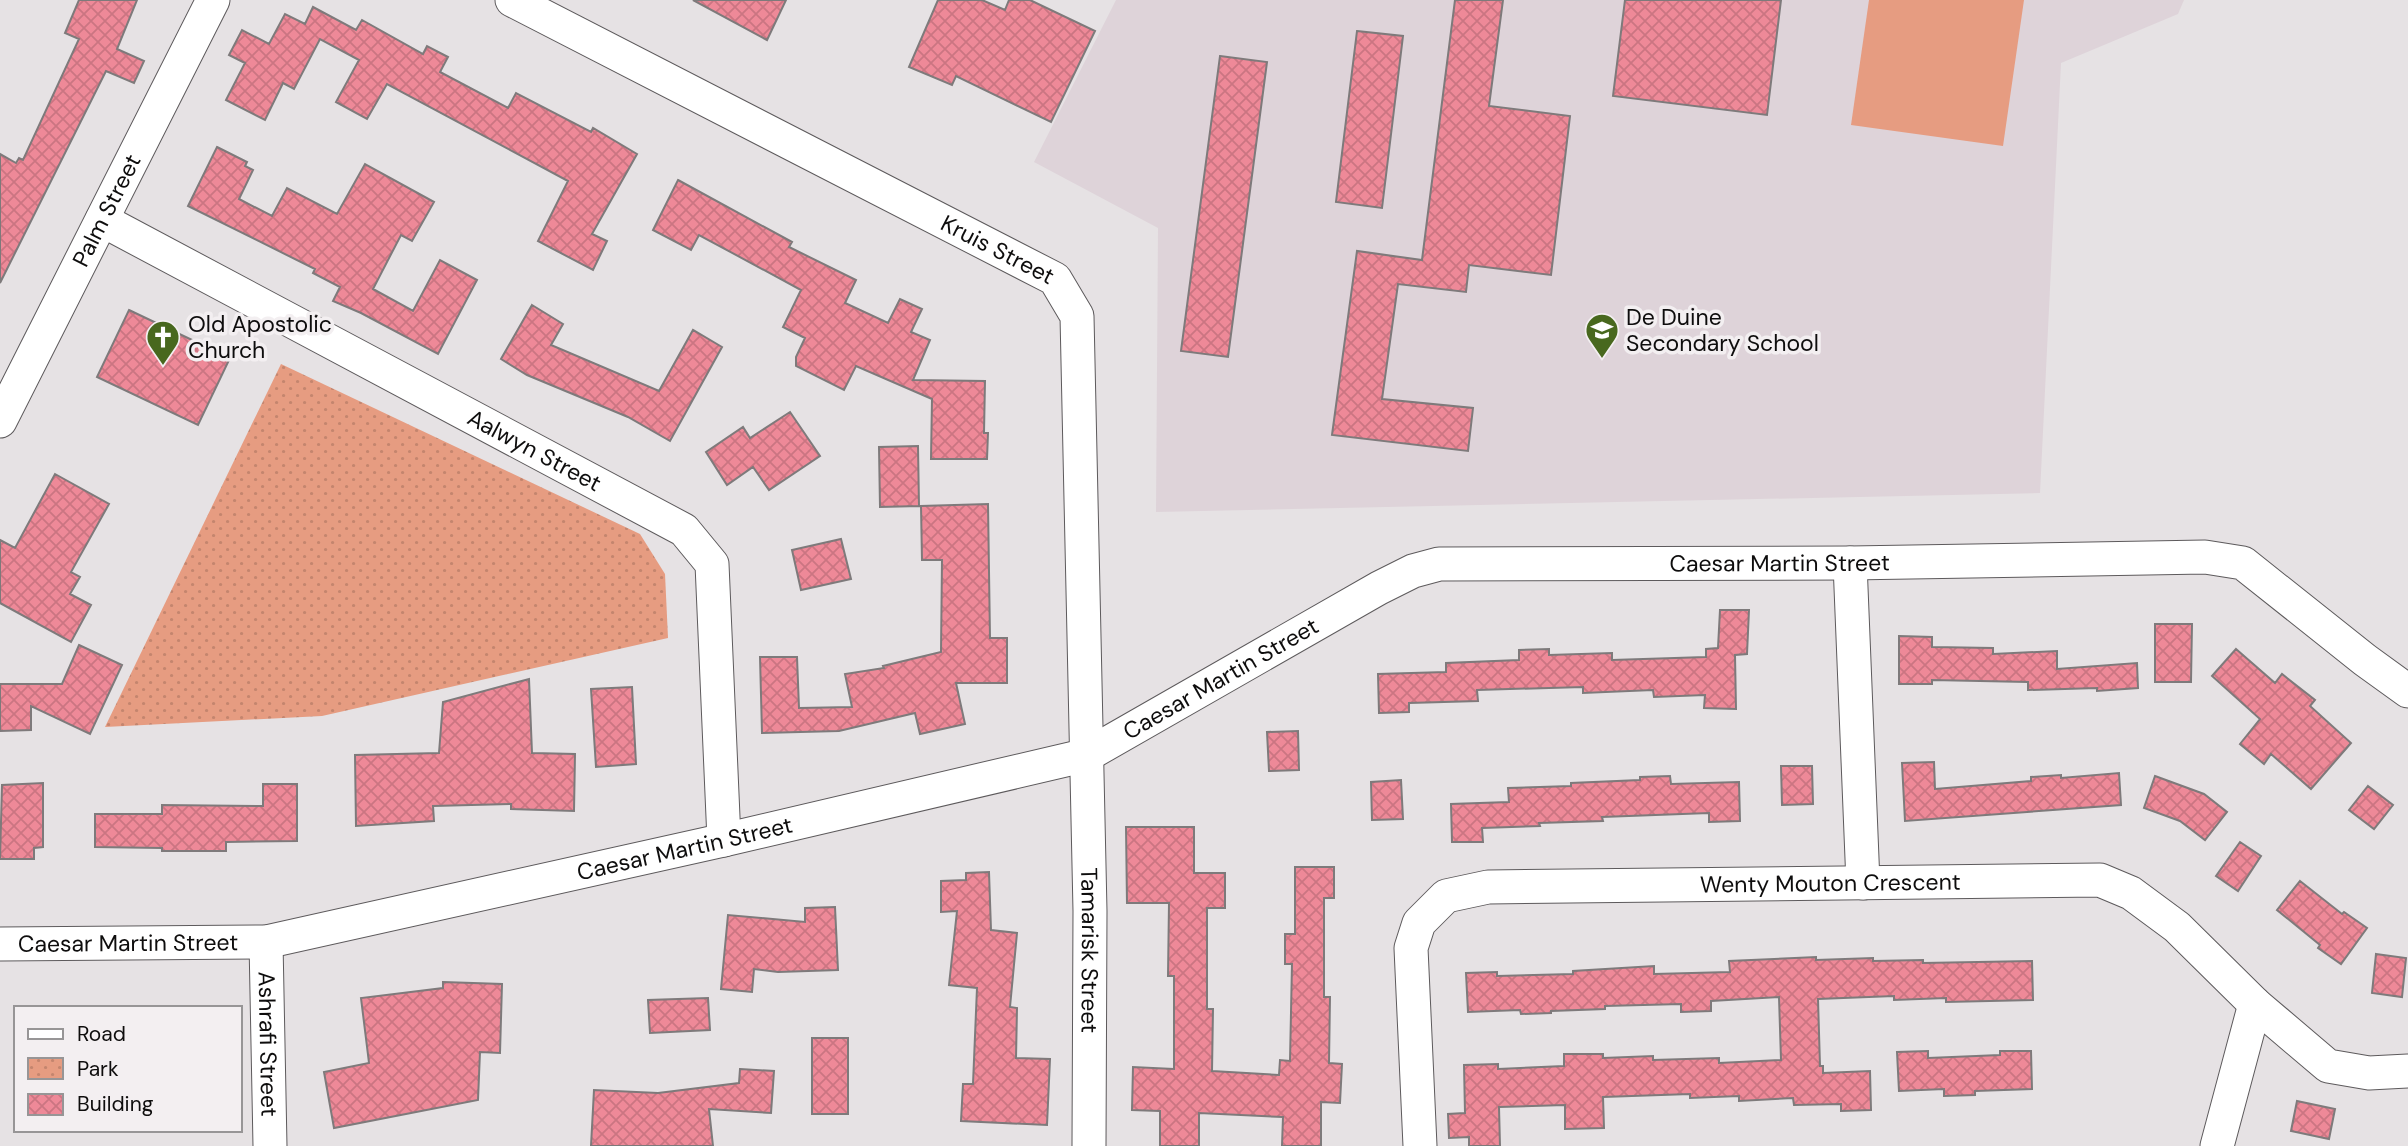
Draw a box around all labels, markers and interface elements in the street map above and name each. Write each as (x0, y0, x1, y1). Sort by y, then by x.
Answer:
street label: Palm Street (66, 149, 148, 272)
street label: Kruis Street (936, 208, 1059, 291)
place label: De Duine Secondary School (1626, 302, 1819, 358)
place label: Old Apostolic Church (188, 309, 332, 365)
school or university icon: De Duine Secondary School (1583, 311, 1621, 360)
church icon: Old Apostolic Church (144, 318, 182, 367)
street label: Aalwyn Street (462, 402, 607, 498)
street label: Caesar Martin Street (1669, 547, 1890, 578)
street label: Caesar Martin Street (1118, 611, 1324, 746)
street label: Caesar Martin Street (574, 809, 796, 887)
street label: Tamarisk Street (1074, 867, 1105, 1033)
street label: Wenty Mouton Crescent (1700, 867, 1961, 900)
street label: Caesar Martin Street (18, 927, 238, 959)
street label: Ashrafi Street (252, 971, 284, 1117)
legend (14, 1006, 242, 1132)
text: Road (77, 1020, 126, 1048)
text: Park (77, 1055, 119, 1083)
text: Building (77, 1090, 154, 1118)

